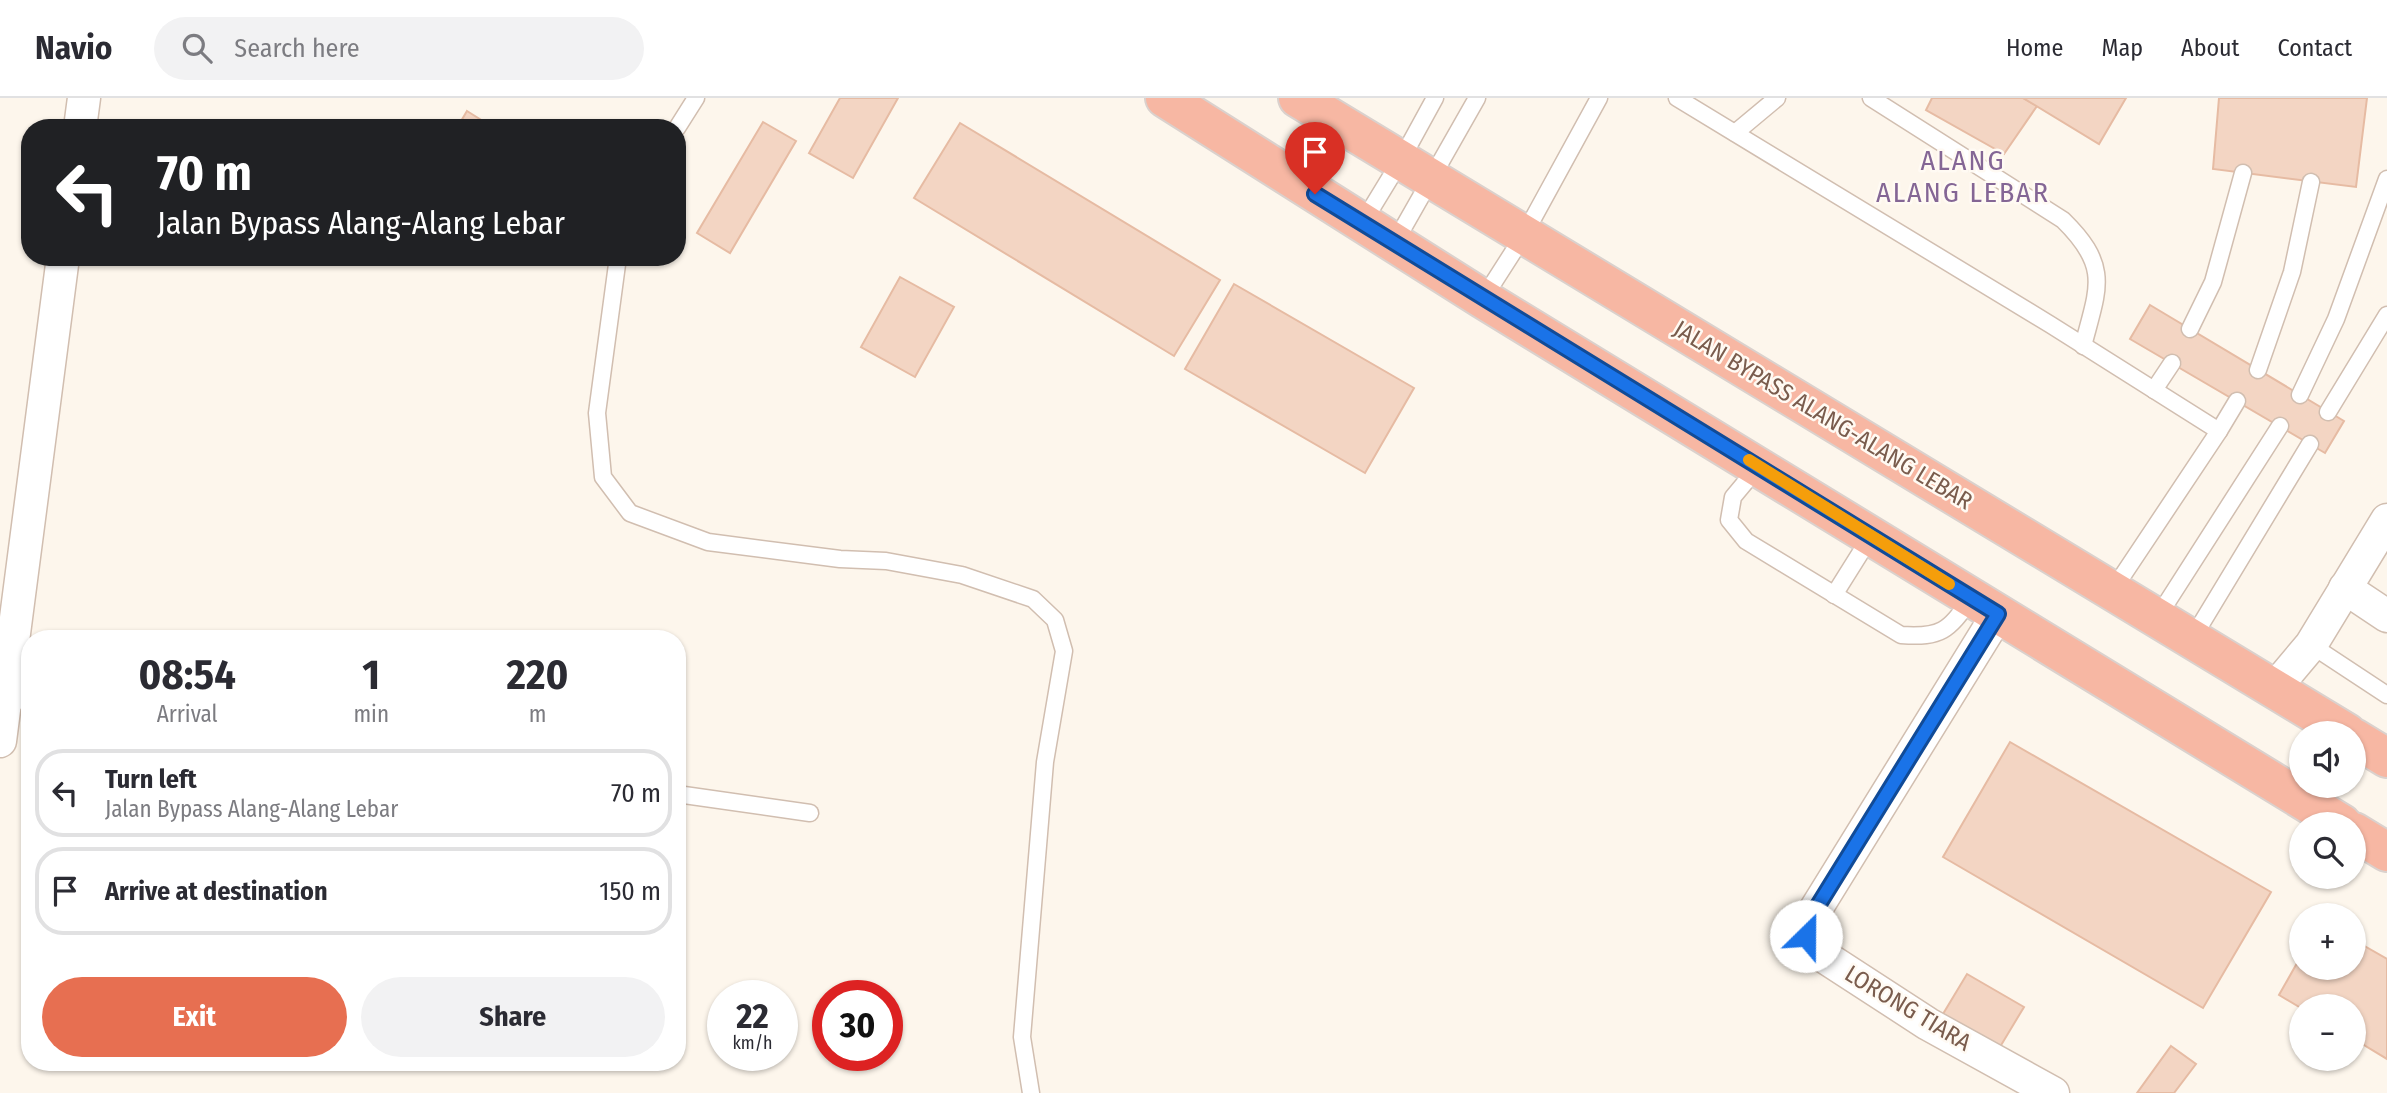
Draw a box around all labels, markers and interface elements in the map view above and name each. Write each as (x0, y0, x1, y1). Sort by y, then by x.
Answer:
search box (154, 17, 644, 80)
text: Navio (35, 28, 112, 68)
icon: search (178, 29, 216, 67)
text: Search here (234, 33, 360, 64)
text: Home (2006, 34, 2063, 62)
text: Map (2101, 34, 2143, 62)
text: About (2181, 34, 2239, 62)
text: Contact (2277, 34, 2352, 62)
pin (1285, 122, 1345, 194)
icon: arrive (1296, 133, 1334, 171)
text: 70 m (157, 144, 252, 203)
district label: ALANG ALANG LEBAR (1876, 144, 2050, 209)
icon: left (42, 147, 133, 238)
text: Jalan Bypass Alang-Alang Lebar (157, 204, 565, 242)
street label: JALAN BYPASS ALANG-ALANG LEBAR (1669, 315, 1977, 515)
text: 08:54 (139, 650, 236, 700)
text: 1 (362, 650, 380, 700)
text: 220 (507, 650, 568, 700)
text: Arrival (157, 700, 218, 728)
text: min (353, 700, 389, 728)
text: m (529, 700, 546, 728)
map controls (2289, 721, 2366, 1071)
button: sound (2289, 721, 2366, 798)
text: Turn left (105, 764, 197, 795)
icon: left (46, 774, 84, 812)
text: 70 m (611, 778, 661, 809)
text: Jalan Bypass Alang-Alang Lebar (105, 795, 398, 823)
button: search (2289, 812, 2366, 889)
icon: arrive (46, 872, 84, 910)
text: Arrive at destination (105, 876, 328, 907)
text: 150 m (599, 876, 661, 907)
position arrow (1769, 899, 1843, 973)
button: + (2289, 903, 2366, 980)
street label: LORONG TIARA (1840, 959, 1976, 1057)
button: Exit (42, 977, 347, 1057)
button: Share (361, 977, 665, 1057)
speed limit sign: 30 (812, 980, 903, 1071)
button: − (2289, 994, 2366, 1071)
text: 22 (736, 995, 769, 1037)
text: km/h (732, 1032, 773, 1054)

